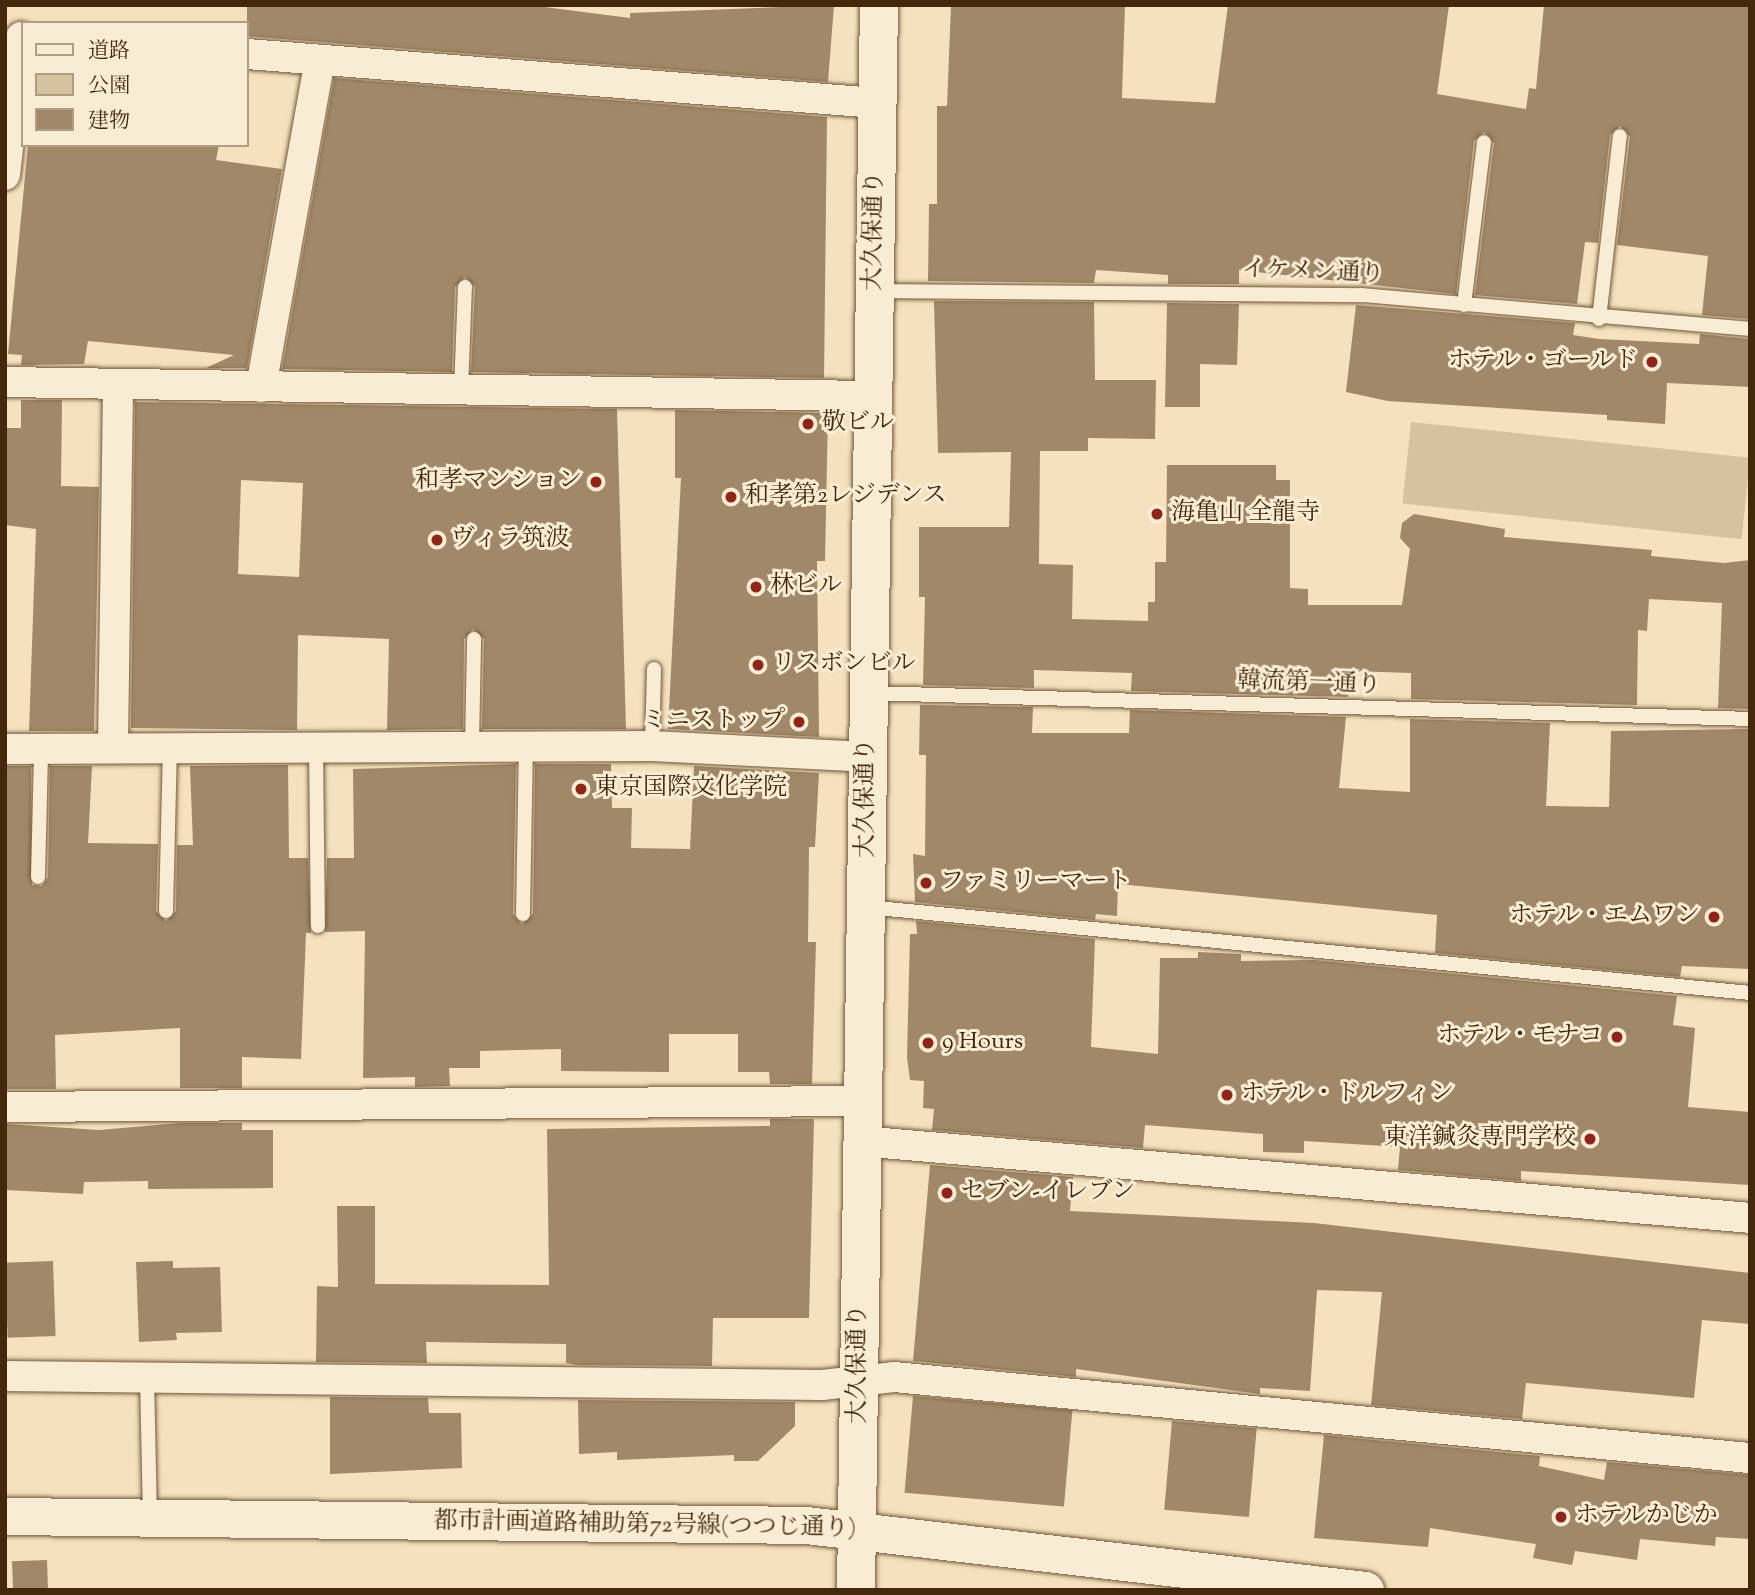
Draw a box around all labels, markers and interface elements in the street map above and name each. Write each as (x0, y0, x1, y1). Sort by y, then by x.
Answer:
legend (21, 21, 248, 147)
text: 道路 (88, 37, 130, 67)
text: 公園 (88, 72, 130, 102)
text: 建物 (88, 107, 130, 137)
street label: 大久保通り (860, 171, 890, 291)
street label: イケメン通り (1241, 256, 1385, 290)
place label: ホテル・ゴールド (1446, 348, 1638, 376)
marker: ホテル・ゴールド (1644, 354, 1660, 370)
place label: 敬ビル (822, 410, 894, 438)
marker: 敬ビル (800, 416, 816, 432)
place label: 和孝マンション (414, 468, 582, 496)
marker: 和孝マンション (588, 474, 604, 490)
place label: 和孝第2レジデンス (745, 483, 948, 511)
marker: 和孝第2レジデンス (723, 489, 739, 505)
place label: 海亀山 全龍寺 (1171, 500, 1320, 528)
marker: 海亀山 全龍寺 (1149, 506, 1165, 522)
place label: ヴィラ筑波 (451, 526, 571, 554)
marker: ヴィラ筑波 (429, 532, 445, 548)
place label: 林ビル (770, 573, 842, 601)
marker: 林ビル (748, 579, 764, 595)
place label: リスボンビル (772, 651, 916, 679)
marker: リスボンビル (750, 657, 766, 673)
street label: 韓流第一通り (1237, 667, 1381, 701)
place label: ミニストップ (641, 708, 785, 736)
marker: ミニストップ (791, 714, 807, 730)
street label: 大久保通り (853, 738, 881, 858)
place label: 東京国際文化学院 (595, 775, 787, 803)
marker: 東京国際文化学院 (573, 781, 589, 797)
place label: ファミリーマート (940, 869, 1132, 897)
marker: ファミリーマート (918, 875, 934, 891)
place label: ホテル・エムワン (1508, 903, 1700, 931)
marker: ホテル・エムワン (1706, 909, 1722, 925)
place label: ホテル・モナコ (1435, 1023, 1603, 1051)
place label: 9 Hours (942, 1029, 1023, 1057)
marker: ホテル・モナコ (1609, 1029, 1625, 1045)
marker: 9 Hours (920, 1035, 936, 1051)
place label: ホテル・ドルフィン (1241, 1081, 1457, 1109)
marker: ホテル・ドルフィン (1219, 1087, 1235, 1103)
place label: 東洋鍼灸専門学校 (1384, 1125, 1576, 1153)
marker: 東洋鍼灸専門学校 (1582, 1131, 1598, 1147)
place label: セブン-イレブン (961, 1179, 1137, 1207)
marker: セブン-イレブン (939, 1185, 955, 1201)
street label: 大久保通り (845, 1304, 873, 1424)
place label: ホテルかじか (1575, 1503, 1719, 1531)
street label: 都市計画道路補助第72号線(つつじ通り) (433, 1508, 857, 1544)
marker: ホテルかじか (1553, 1509, 1569, 1525)

